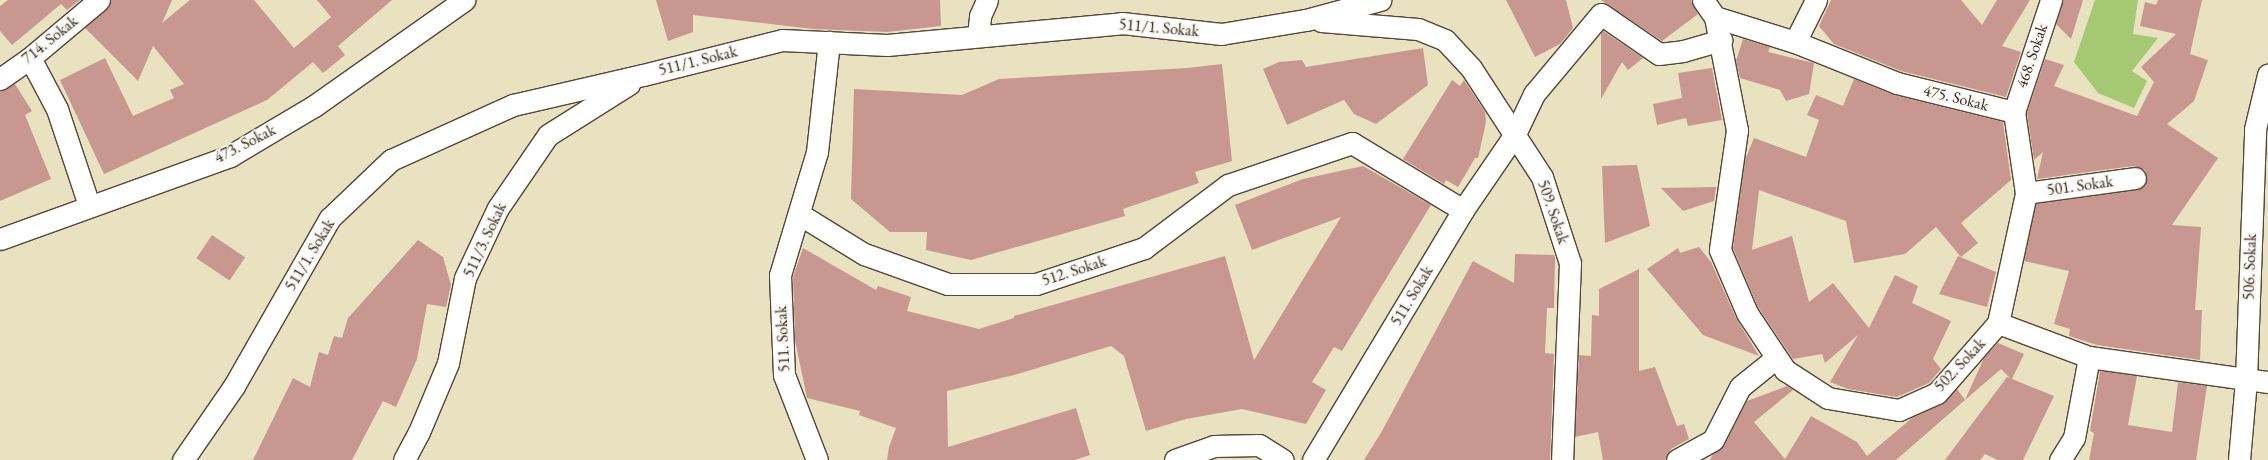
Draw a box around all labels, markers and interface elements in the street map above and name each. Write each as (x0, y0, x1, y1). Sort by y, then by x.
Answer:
street label: 714. Sokak (18, 12, 82, 68)
street label: 511/1. Sokak (1118, 15, 1200, 41)
street label: 468. Sokak (2012, 21, 2052, 91)
street label: 511/1. Sokak (657, 42, 739, 80)
street label: 475. Sokak (1921, 81, 1991, 115)
street label: 473. Sokak (211, 120, 279, 168)
street label: 501. Sokak (2046, 172, 2114, 200)
street label: 509. Sokak (1533, 177, 1573, 247)
street label: 511/3. Sokak (459, 199, 511, 281)
street label: 511/1. Sokak (281, 216, 339, 294)
street label: 506. Sokak (2239, 233, 2261, 301)
street label: 512. Sokak (1039, 252, 1109, 290)
street label: 511. Sokak (1387, 263, 1437, 329)
street label: 511. Sokak (772, 305, 794, 373)
street label: 502. Sokak (1930, 334, 1990, 396)

